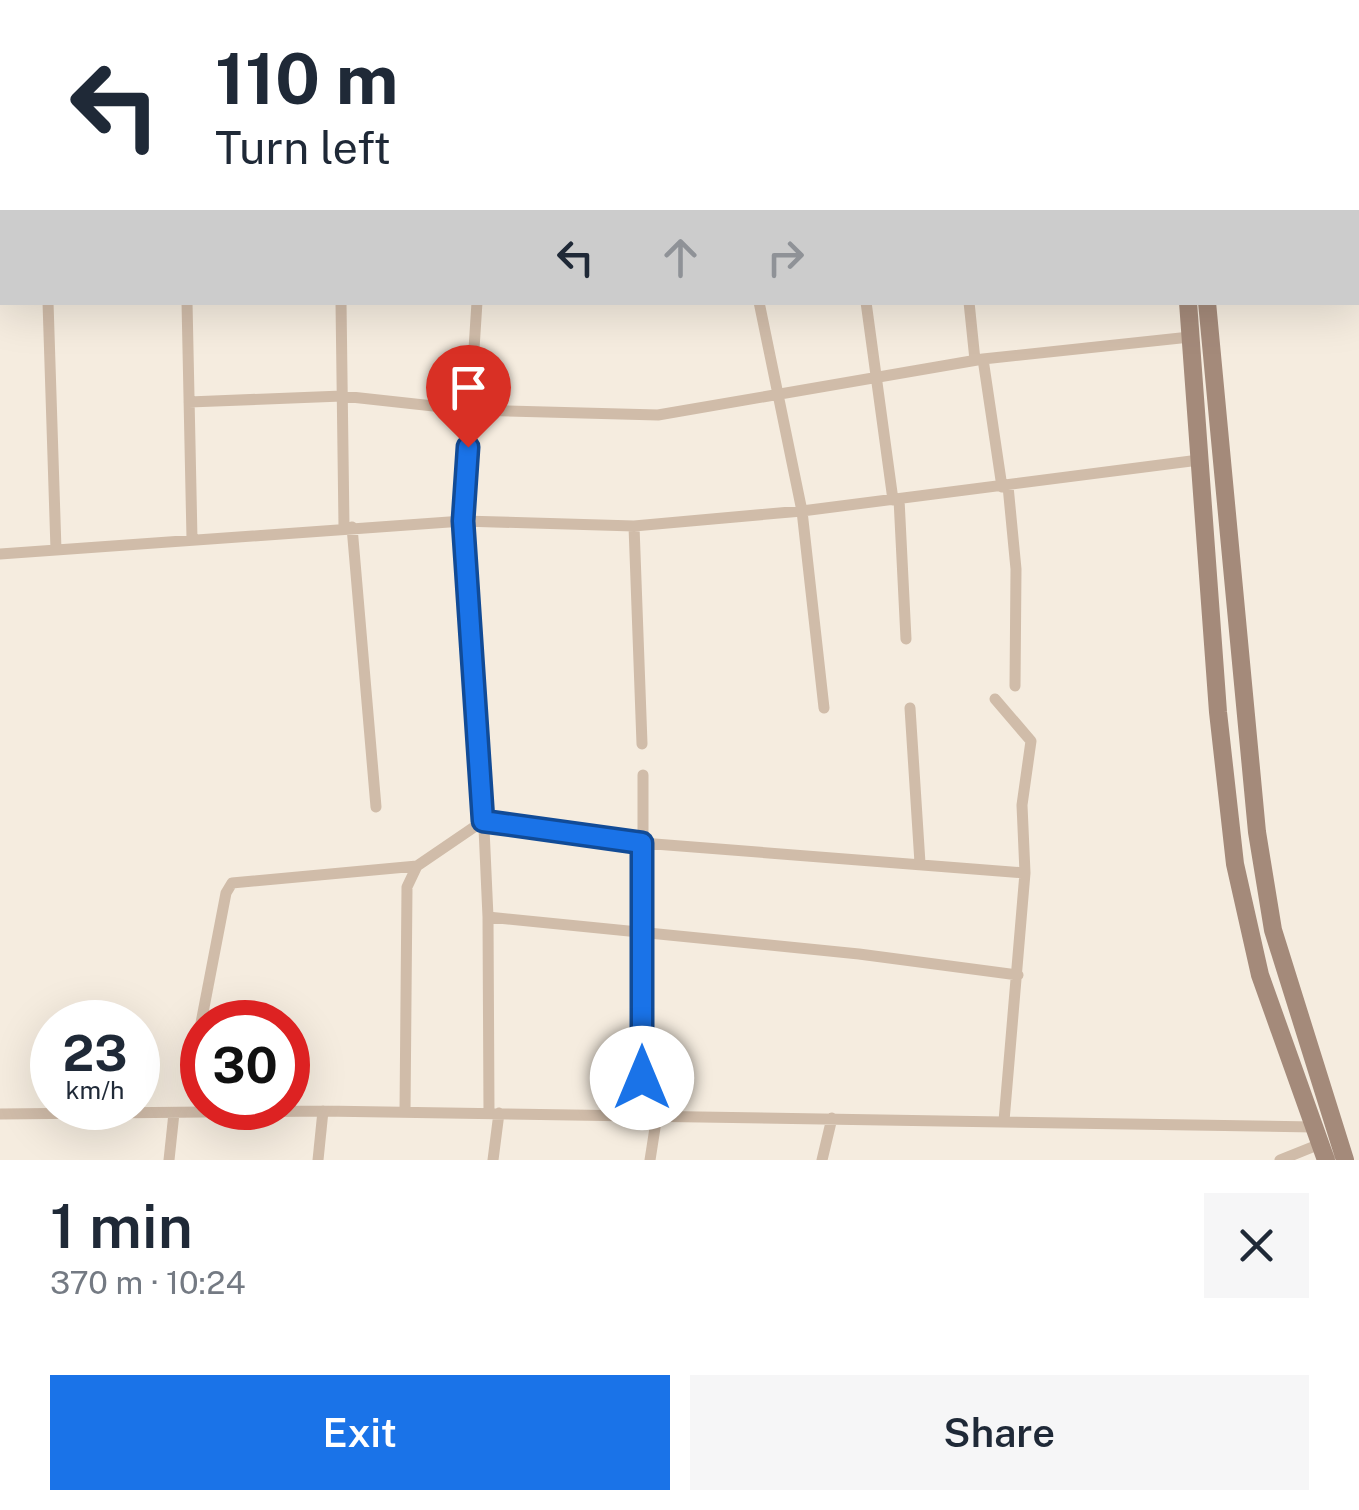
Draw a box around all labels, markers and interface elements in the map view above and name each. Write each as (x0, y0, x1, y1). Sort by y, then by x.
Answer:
text: 110 m (215, 37, 399, 120)
icon: left (50, 40, 180, 170)
text: Turn left (215, 121, 391, 174)
icon: left (548, 230, 603, 285)
icon: ahead (653, 230, 708, 285)
icon: right (758, 230, 813, 285)
pin (426, 345, 511, 448)
icon: arrive (441, 360, 496, 415)
speed limit sign: 30 (180, 1000, 310, 1130)
text: 23 (62, 1023, 128, 1082)
position arrow (590, 1026, 694, 1130)
text: km/h (66, 1075, 124, 1105)
text: 1 min (50, 1191, 193, 1262)
button: close (1204, 1193, 1309, 1298)
text: 370 m · 10:24 (50, 1264, 246, 1301)
button: Exit (50, 1375, 670, 1490)
button: Share (690, 1375, 1309, 1490)

